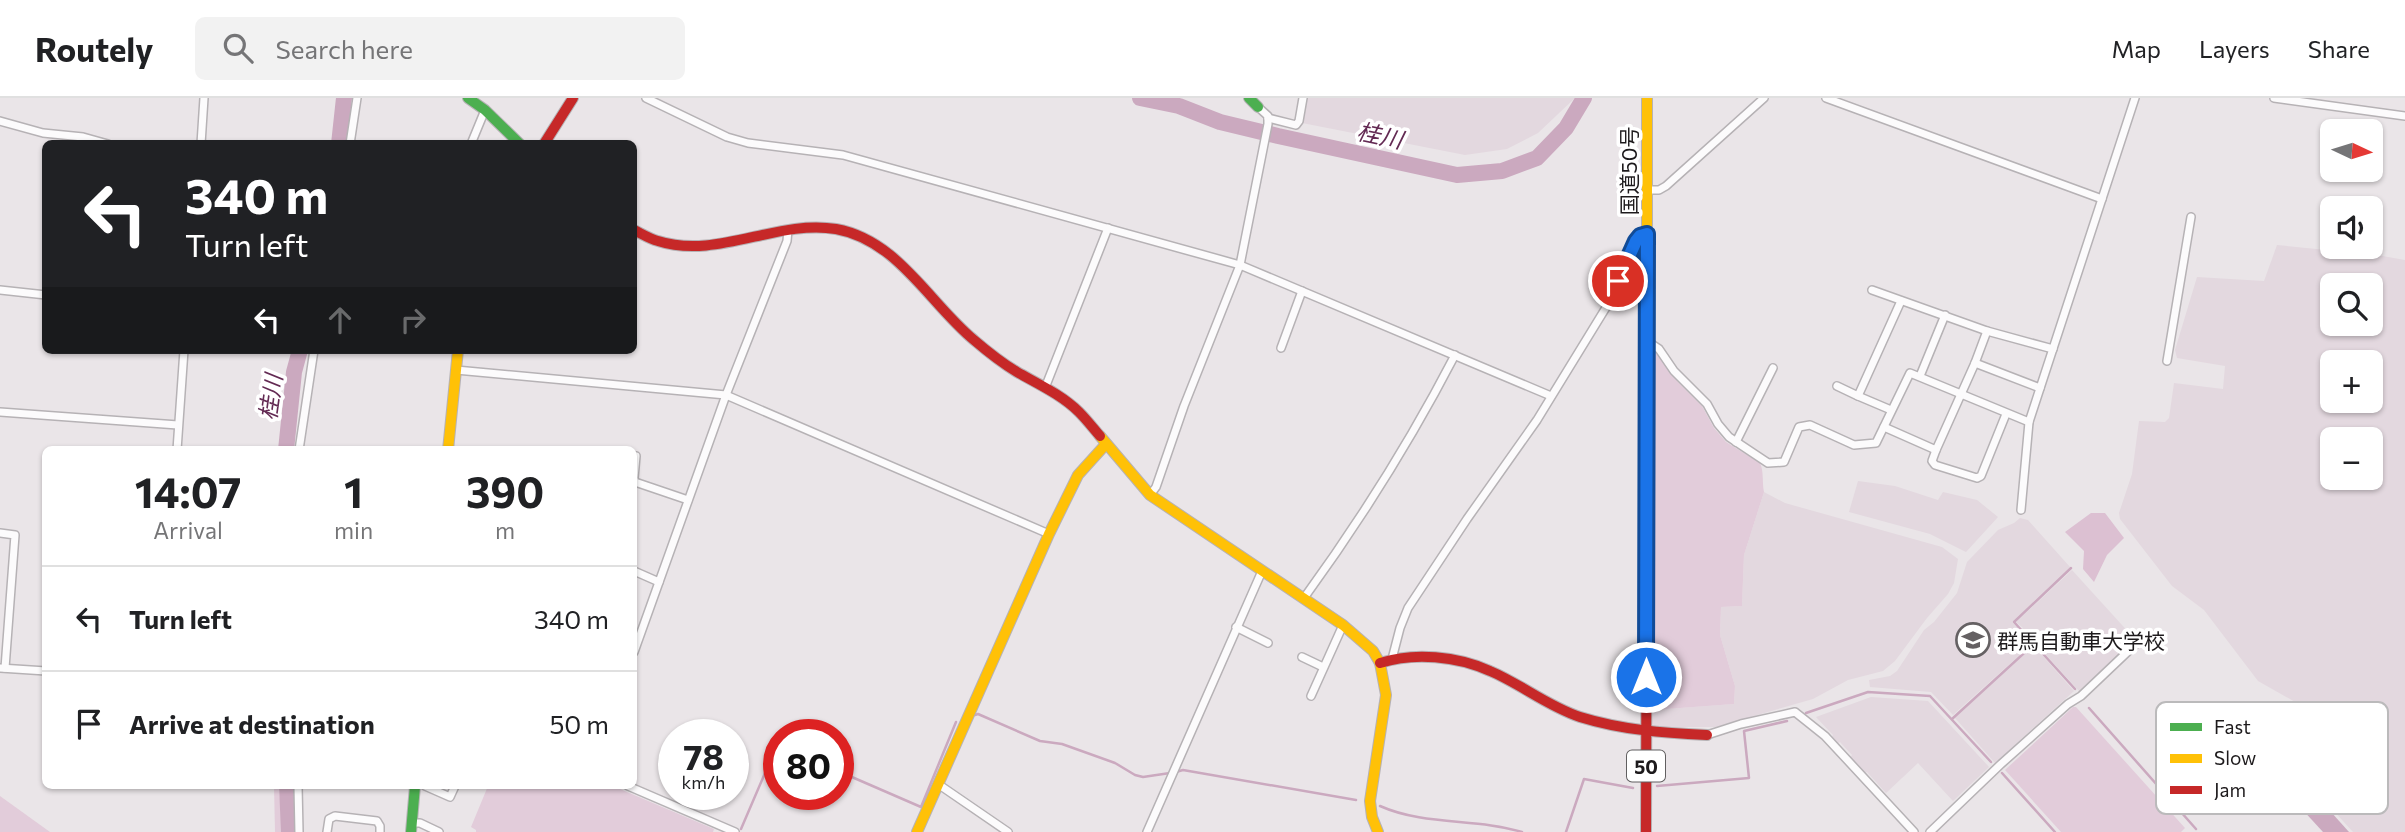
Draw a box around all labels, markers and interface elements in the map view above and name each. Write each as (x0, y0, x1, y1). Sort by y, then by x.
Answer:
search box (195, 17, 685, 80)
text: Routely (35, 28, 153, 69)
icon: search (219, 29, 257, 67)
text: Search here (275, 33, 413, 64)
text: Map (2112, 34, 2161, 63)
text: Layers (2199, 34, 2270, 63)
text: Share (2308, 34, 2370, 63)
water label: 桂川 (1355, 117, 1408, 154)
north arrow (2320, 119, 2384, 182)
map controls (2320, 119, 2383, 490)
street label: 国道50号 (1616, 127, 1641, 215)
text: 340 m (185, 164, 328, 224)
icon: left (70, 168, 161, 259)
button: sound (2320, 196, 2383, 259)
text: Turn left (185, 224, 309, 264)
pin (1588, 251, 1648, 311)
icon: arrive (1599, 262, 1637, 300)
button: search (2320, 273, 2383, 336)
icon: left (248, 301, 286, 339)
icon: ahead (321, 301, 359, 339)
icon: right (394, 301, 432, 339)
button: + (2320, 350, 2383, 413)
water label: 桂川 (253, 369, 287, 422)
button: − (2320, 427, 2383, 490)
text: 14:07 (135, 465, 241, 517)
text: 1 (344, 465, 363, 517)
text: 390 (466, 465, 544, 517)
text: Arrival (153, 516, 223, 544)
text: min (334, 516, 373, 544)
text: m (495, 516, 515, 544)
icon: left (70, 600, 108, 638)
text: Turn left (129, 603, 232, 634)
text: 340 m (534, 603, 609, 634)
school or university icon: 群馬自動車大学校 (1954, 621, 1992, 659)
place label: 群馬自動車大学校 (1997, 628, 2165, 653)
position arrow (1609, 640, 1683, 714)
legend (2156, 702, 2388, 814)
icon: arrive (70, 705, 108, 743)
text: Arrive at destination (129, 708, 375, 739)
text: 50 m (549, 708, 609, 739)
text: Fast (2214, 715, 2251, 738)
speed limit sign: 80 (763, 719, 854, 810)
text: 78 (683, 734, 724, 777)
text: Slow (2214, 746, 2256, 769)
road number: 50 (1627, 750, 1665, 782)
text: km/h (682, 771, 725, 793)
text: Jam (2214, 778, 2246, 801)

